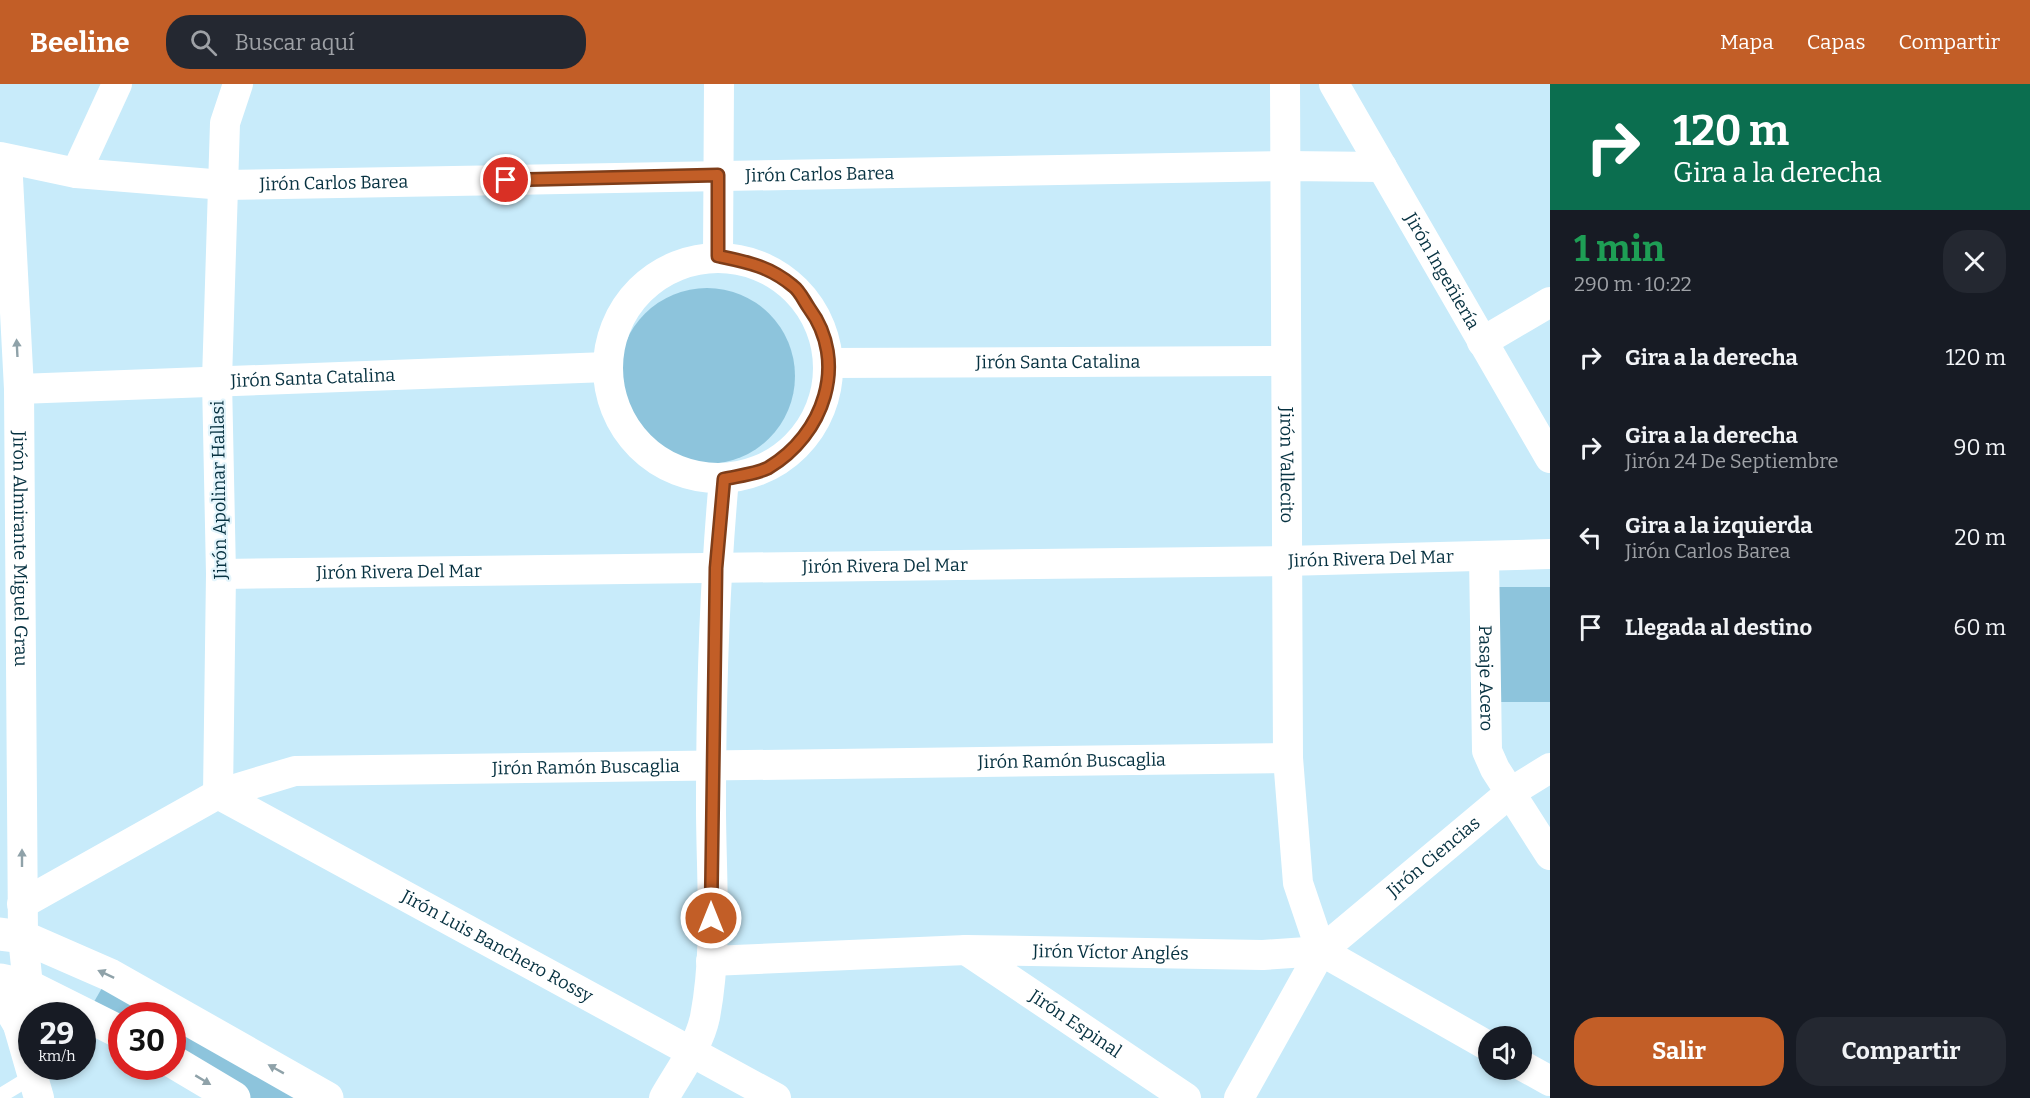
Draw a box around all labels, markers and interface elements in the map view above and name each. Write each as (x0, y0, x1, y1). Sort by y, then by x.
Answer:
search box (166, 15, 586, 69)
text: Beeline (30, 26, 130, 59)
icon: search (187, 26, 220, 59)
text: Buscar aquí (235, 29, 355, 56)
text: Mapa (1720, 29, 1774, 55)
text: Capas (1807, 29, 1865, 55)
text: Compartir (1898, 29, 2000, 55)
text: 120 m (1673, 106, 1789, 156)
icon: right (1574, 108, 1652, 186)
pin (480, 154, 531, 205)
text: Gira a la derecha (1673, 157, 1882, 189)
street label: Jirón Carlos Barea (744, 162, 895, 187)
icon: arrive (489, 163, 522, 196)
street label: Jirón Carlos Barea (258, 171, 409, 195)
street label: Jirón Ingeñiería (1399, 208, 1484, 333)
text: 1 min (1574, 227, 1665, 271)
button: close (1943, 230, 2006, 293)
text: 290 m · 10:22 (1574, 272, 1692, 296)
one-way arrow (12, 338, 21, 357)
icon: right (1574, 341, 1607, 374)
text: Gira a la derecha (1625, 344, 1798, 371)
text: 120 m (1946, 344, 2006, 371)
street label: Jirón Santa Catalina (975, 351, 1141, 373)
street label: Jirón Santa Catalina (229, 364, 396, 392)
street label: Jirón Apolinar Hallasi (206, 400, 232, 581)
street label: Jirón Vallecito (1275, 406, 1298, 523)
text: Gira a la derecha (1625, 422, 1798, 449)
street label: Jirón Almirante Miguel Grau (8, 430, 32, 667)
icon: right (1574, 431, 1607, 464)
text: 90 m (1954, 434, 2006, 461)
text: Jirón 24 De Septiembre (1625, 449, 1839, 473)
text: Gira a la izquierda (1625, 512, 1813, 539)
icon: left (1574, 521, 1607, 554)
text: 20 m (1955, 524, 2006, 551)
text: Jirón Carlos Barea (1625, 539, 1790, 563)
street label: Jirón Rivera Del Mar (1287, 546, 1454, 572)
street label: Jirón Rivera Del Mar (801, 554, 968, 578)
street label: Jirón Rivera Del Mar (315, 560, 482, 584)
icon: arrive (1574, 611, 1607, 644)
text: Llegada al destino (1625, 614, 1812, 641)
text: 60 m (1954, 614, 2006, 641)
street label: Pasaje Acero (1474, 625, 1498, 731)
street label: Jirón Ramón Buscaglia (977, 749, 1166, 773)
street label: Jirón Ramón Buscaglia (491, 755, 680, 779)
street label: Jirón Ciencias (1382, 812, 1484, 903)
one-way arrow (17, 848, 27, 867)
street label: Jirón Luis Banchero Rossy (397, 885, 597, 1007)
position arrow (679, 886, 743, 950)
street label: Jirón Víctor Anglés (1032, 940, 1189, 965)
one-way arrow (98, 969, 115, 978)
street label: Jirón Espinal (1024, 984, 1126, 1062)
speed limit sign: 30 (108, 1002, 186, 1080)
text: 29 (40, 1016, 74, 1052)
button: Salir (1574, 1017, 1784, 1086)
button: Compartir (1796, 1017, 2006, 1086)
map controls (1478, 1026, 1532, 1080)
button: sound (1478, 1026, 1532, 1080)
text: km/h (38, 1047, 76, 1065)
one-way arrow (268, 1064, 285, 1074)
one-way arrow (195, 1074, 211, 1085)

